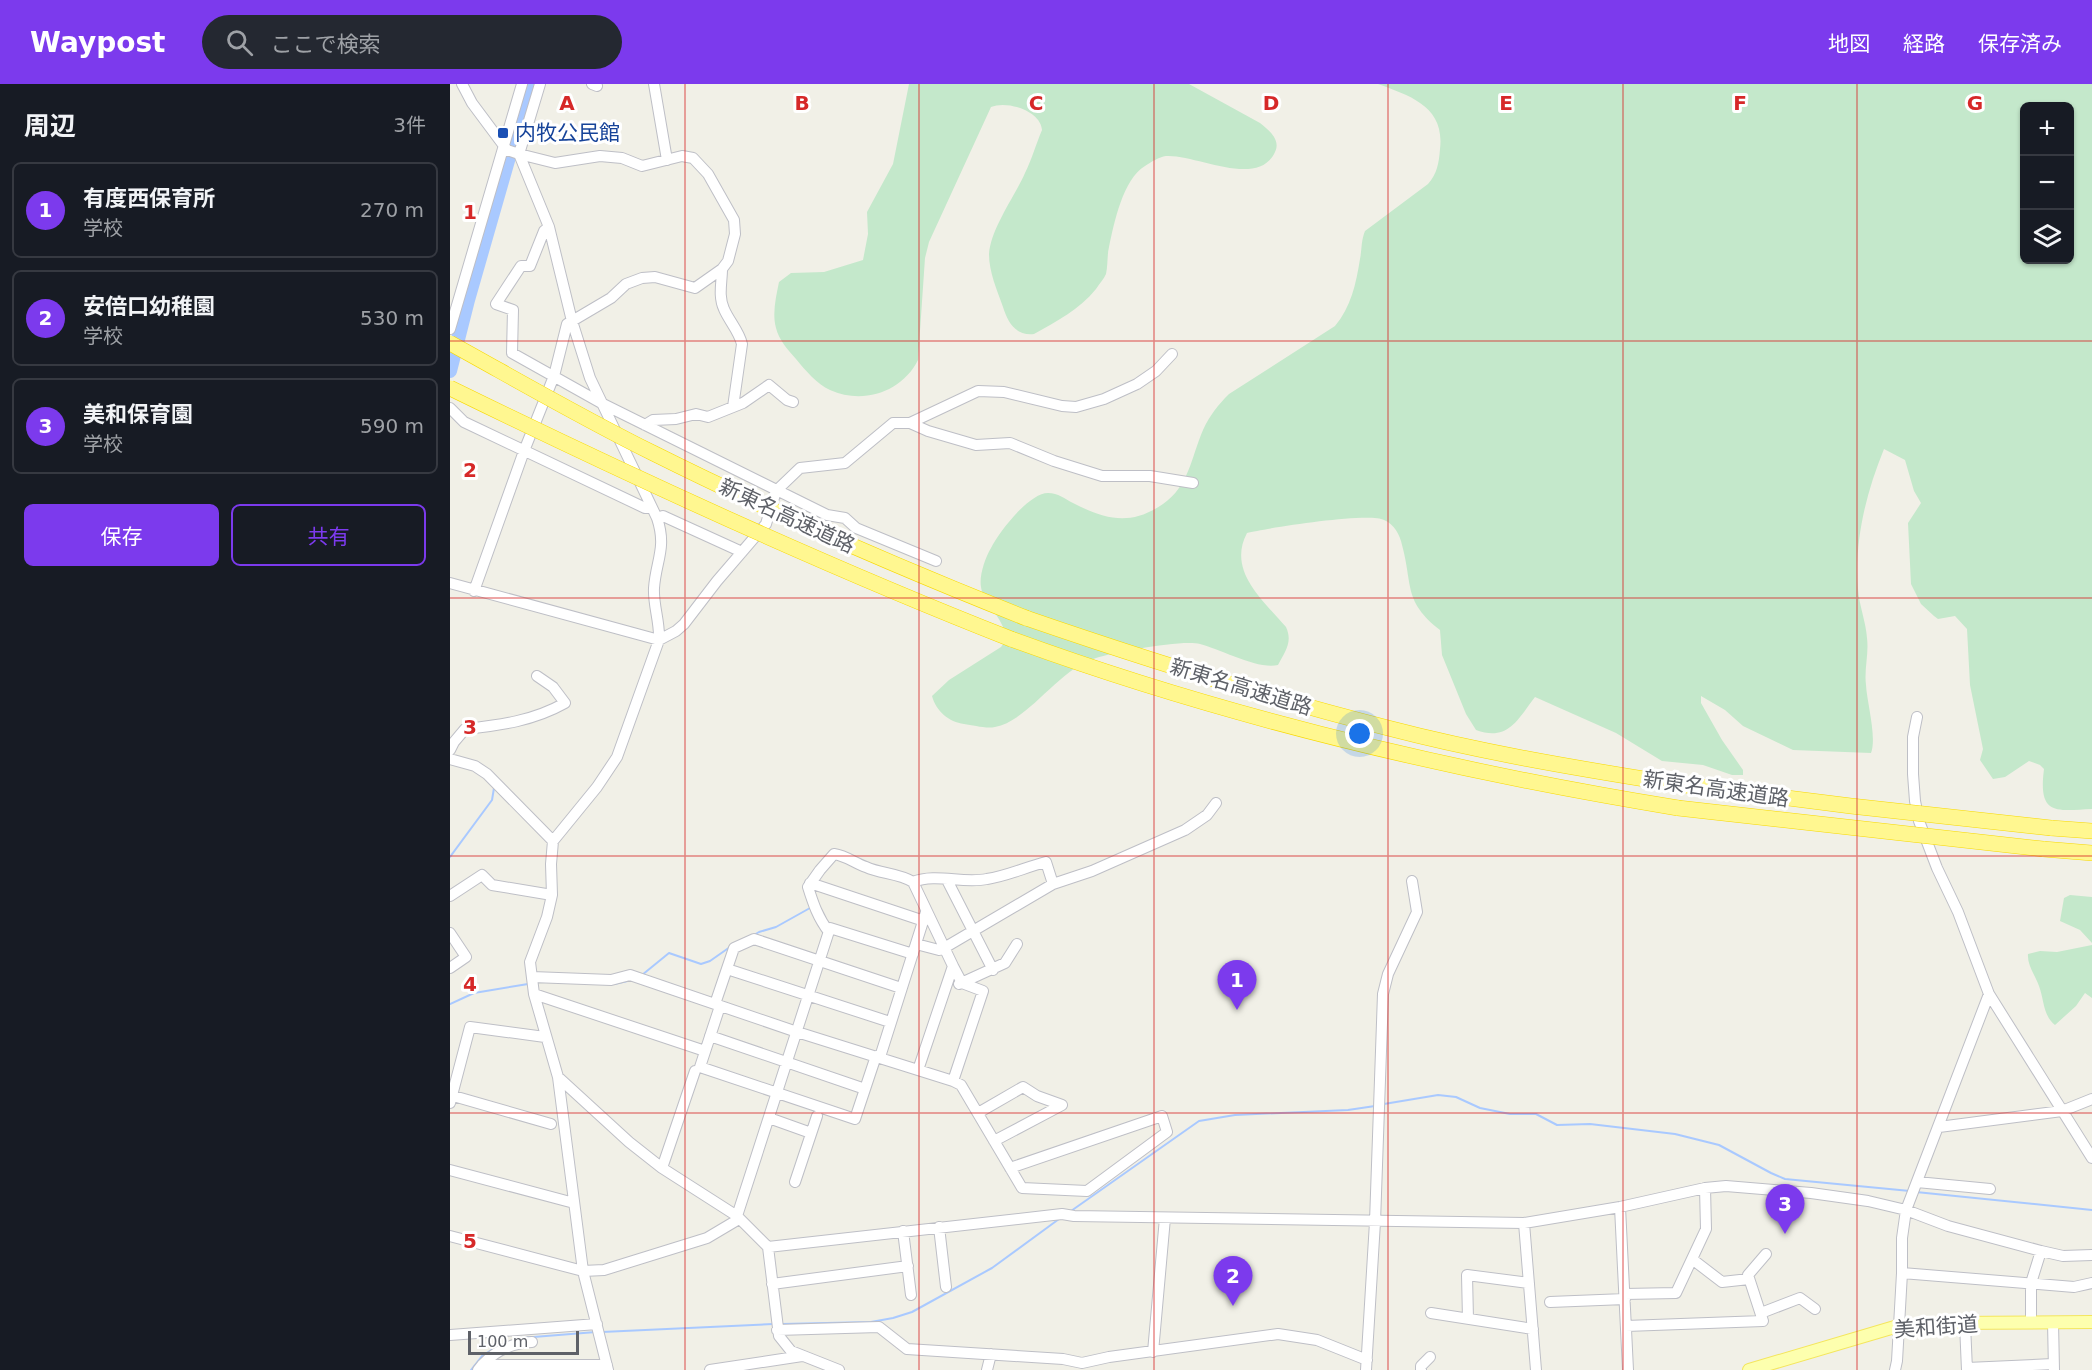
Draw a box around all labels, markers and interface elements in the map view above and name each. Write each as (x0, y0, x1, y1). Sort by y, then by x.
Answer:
search box (202, 15, 622, 69)
text: Waypost (30, 26, 166, 59)
icon: search (223, 26, 256, 59)
text: ここで検索 (271, 32, 381, 57)
text: 地図 (1828, 32, 1870, 56)
text: 経路 (1903, 32, 1945, 56)
text: 保存済み (1978, 32, 2062, 56)
text: A (559, 91, 575, 115)
text: B (794, 91, 810, 115)
text: C (1029, 91, 1043, 115)
text: D (1263, 91, 1279, 115)
text: E (1499, 91, 1513, 115)
text: F (1733, 91, 1747, 115)
text: G (1967, 91, 1983, 115)
map controls (2020, 102, 2074, 264)
button: + (2020, 102, 2074, 156)
text: 周辺 (24, 111, 76, 141)
text: 3件 (393, 113, 426, 137)
place label: 内牧公民館 (515, 121, 620, 145)
marker: 内牧公民館 (496, 126, 510, 140)
button: − (2020, 156, 2074, 210)
text: 有度西保育所 (83, 186, 215, 211)
text: 1 (39, 198, 52, 222)
text: 270 m (360, 198, 424, 222)
text: 1 (463, 200, 477, 224)
button: layers (2020, 210, 2074, 264)
text: 学校 (83, 216, 123, 240)
text: 安倍口幼稚園 (83, 294, 215, 319)
text: 2 (39, 306, 52, 330)
text: 530 m (360, 306, 424, 330)
text: 学校 (83, 324, 123, 348)
text: 美和保育園 (83, 402, 193, 427)
text: 3 (39, 414, 52, 438)
text: 590 m (360, 414, 424, 438)
text: 学校 (83, 432, 123, 456)
text: 2 (463, 458, 477, 482)
street label: 新東名高速道路 (715, 474, 859, 558)
button: 保存 (24, 504, 219, 566)
button: 共有 (231, 504, 426, 566)
street label: 新東名高速道路 (1167, 654, 1315, 720)
text: 3 (463, 715, 477, 739)
your location (1345, 719, 1374, 748)
street label: 新東名高速道路 (1642, 767, 1790, 811)
pin: 1 (1218, 960, 1256, 1010)
text: 4 (463, 972, 477, 996)
pin: 3 (1766, 1184, 1804, 1234)
text: 5 (463, 1229, 477, 1253)
pin: 2 (1214, 1256, 1252, 1306)
street label: 美和街道 (1893, 1312, 1979, 1342)
scale bar (468, 1328, 579, 1356)
text: 100 m (477, 1332, 528, 1351)

